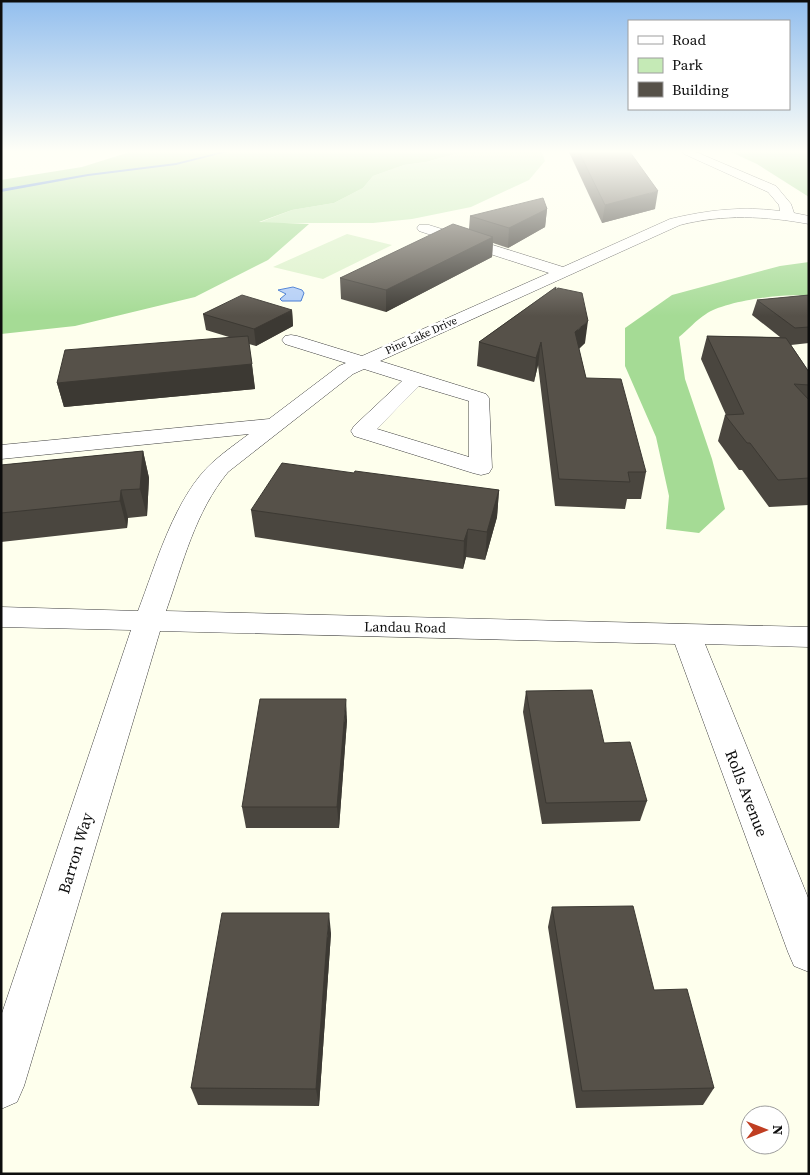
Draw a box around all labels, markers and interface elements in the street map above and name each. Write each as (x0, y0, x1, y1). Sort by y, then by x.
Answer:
legend (628, 20, 790, 110)
text: Road (672, 29, 706, 50)
text: Park (672, 54, 704, 75)
text: Building (672, 79, 729, 100)
street label: Pine Lake Drive (383, 313, 460, 358)
street label: Landau Road (364, 616, 446, 638)
street label: Rolls Avenue (720, 746, 774, 840)
street label: Barron Way (52, 809, 98, 896)
north arrow (740, 1105, 790, 1155)
text: N (768, 1125, 788, 1135)

